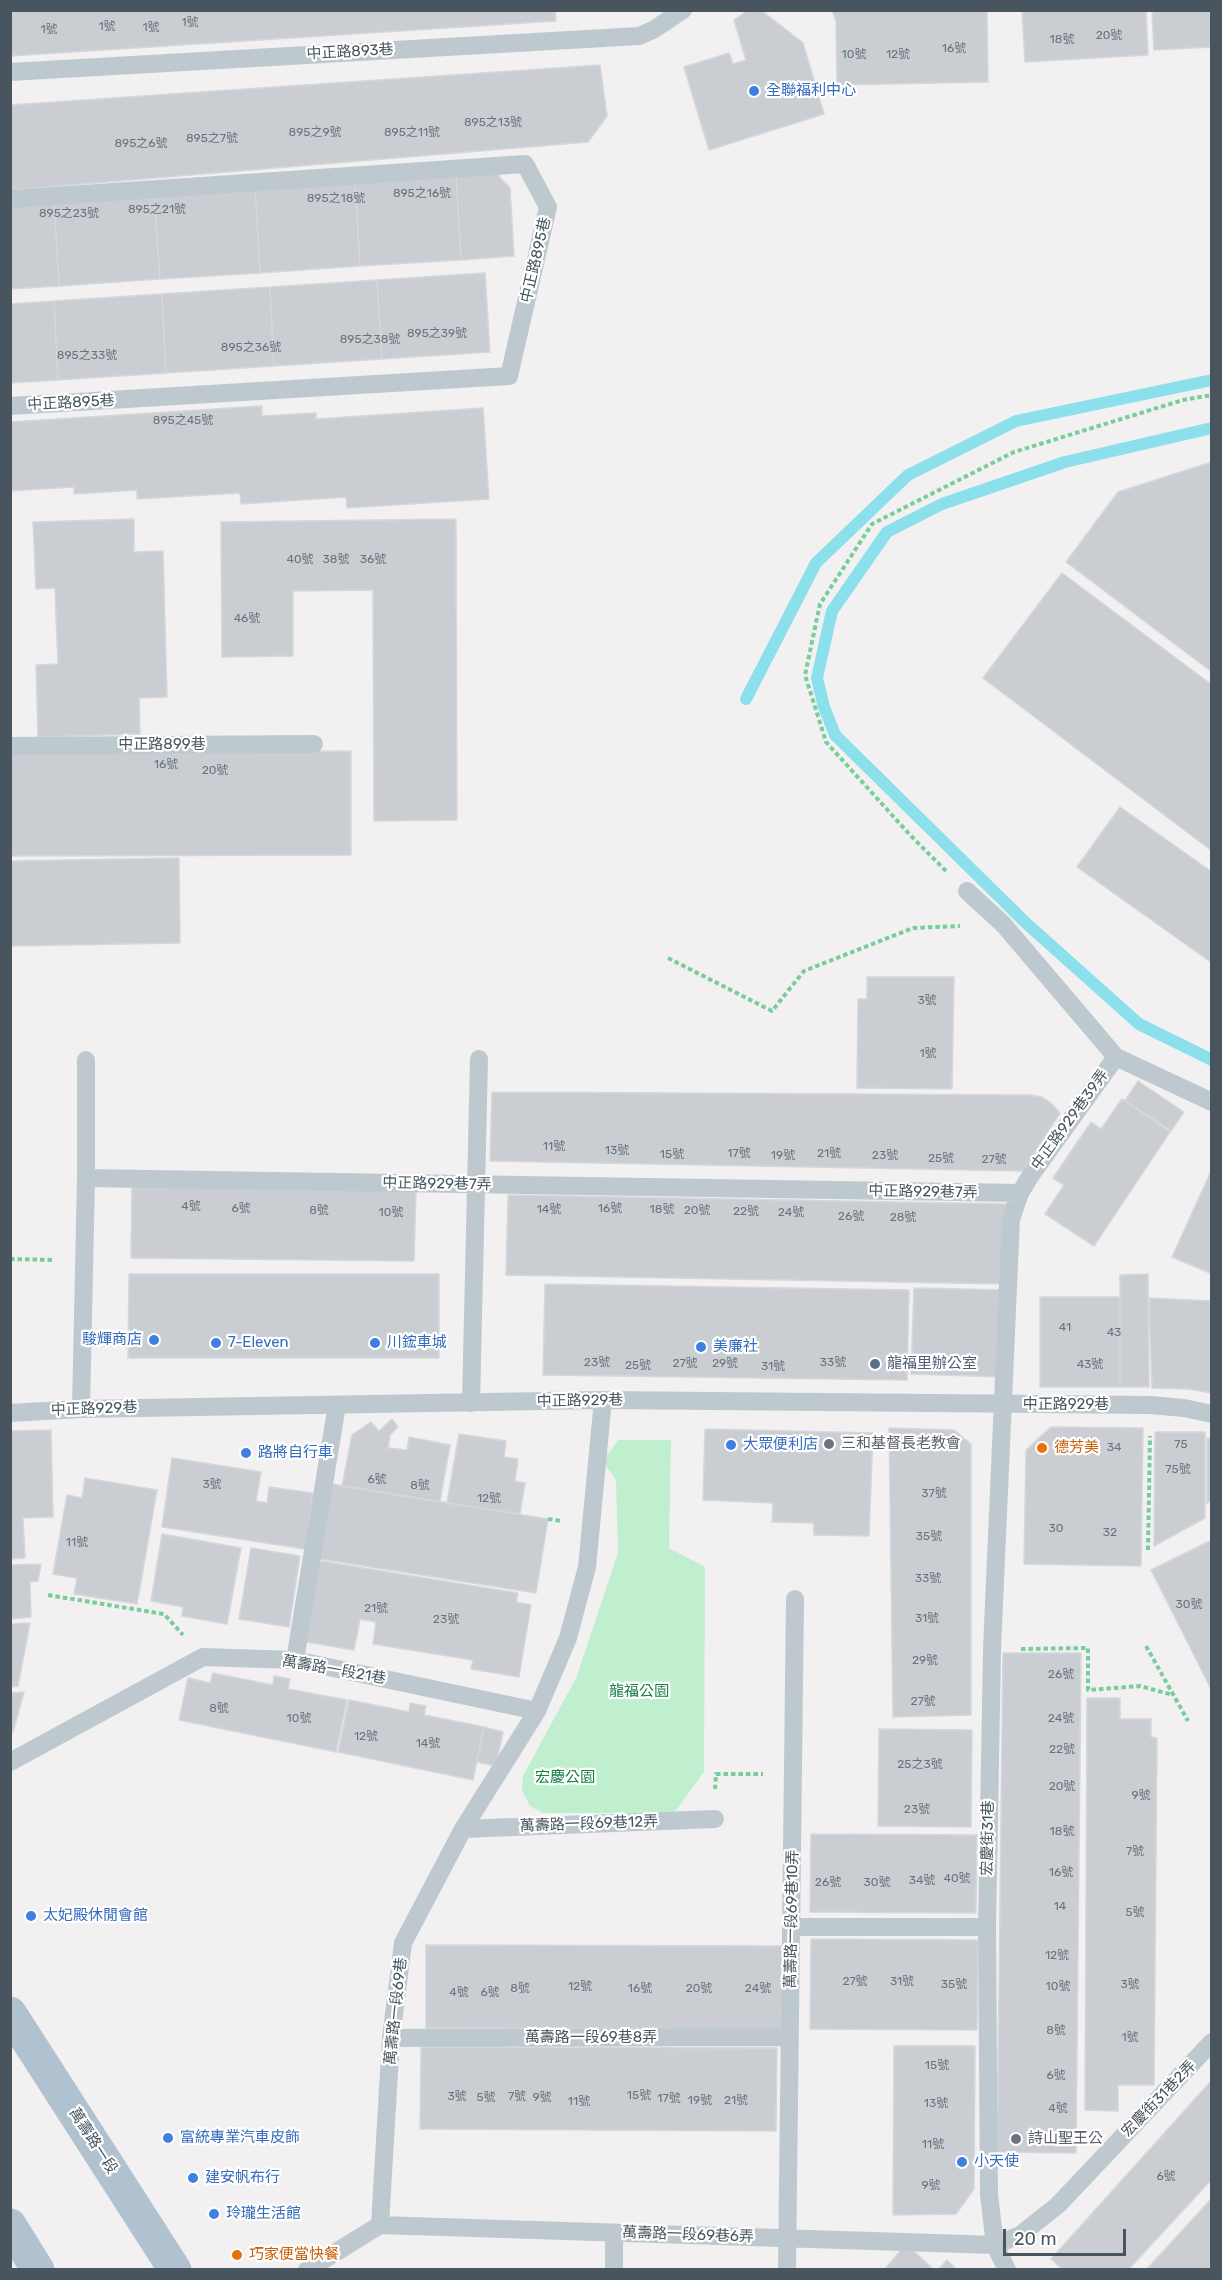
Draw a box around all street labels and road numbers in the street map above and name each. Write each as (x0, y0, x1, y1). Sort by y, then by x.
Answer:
street label: 中正路893巷 (306, 41, 394, 63)
street label: 中正路895巷 (517, 215, 555, 305)
street label: 中正路895巷 (27, 392, 115, 414)
street label: 中正路899巷 (118, 736, 206, 754)
street label: 中正路929巷39弄 (1028, 1066, 1112, 1174)
street label: 中正路929巷7弄 (382, 1174, 492, 1194)
street label: 中正路929巷7弄 (868, 1182, 978, 1202)
street label: 中正路929巷 (537, 1391, 623, 1411)
street label: 中正路929巷 (1023, 1396, 1109, 1414)
street label: 中正路929巷 (50, 1398, 138, 1420)
street label: 萬壽路一段21巷 (281, 1652, 387, 1688)
street label: 宏慶街31巷 (978, 1800, 998, 1876)
street label: 萬壽路一段69巷12弄 (520, 1813, 658, 1835)
street label: 萬壽路一段69巷10弄 (782, 1849, 802, 1989)
street label: 萬壽路一段69巷 (381, 1956, 411, 2066)
street label: 萬壽路一段69巷8弄 (525, 2029, 657, 2047)
street label: 宏慶街31巷2弄 (1118, 2057, 1200, 2141)
street label: 萬壽路一段 (65, 2105, 121, 2177)
street label: 萬壽路一段69巷6弄 (622, 2224, 754, 2246)

